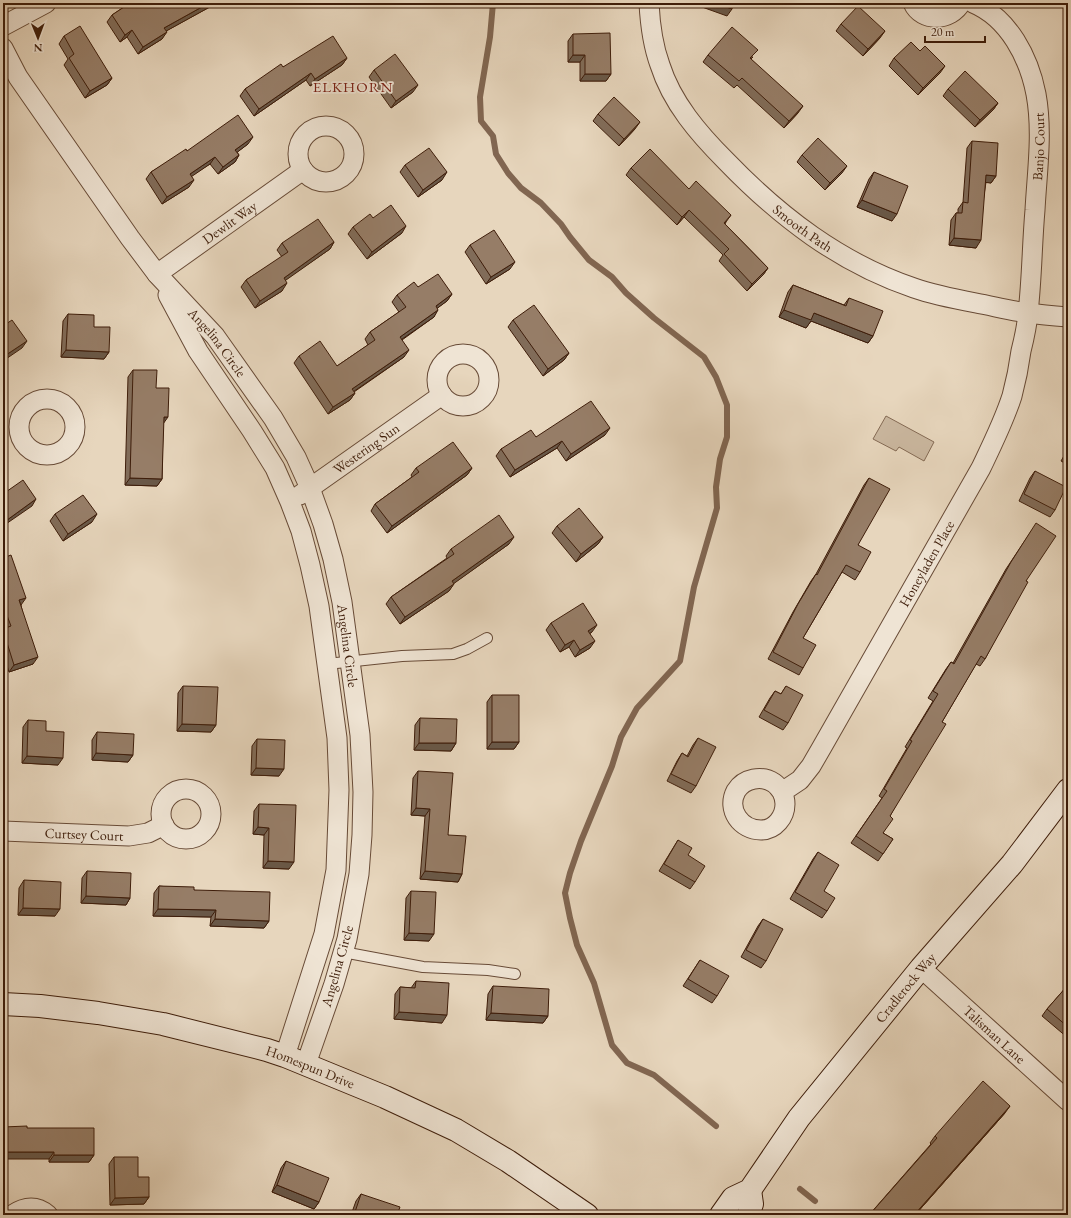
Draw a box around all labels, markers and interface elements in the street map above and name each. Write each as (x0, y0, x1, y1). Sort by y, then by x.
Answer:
north arrow (18, 18, 58, 58)
scale bar (925, 18, 985, 44)
text: 20 m (931, 24, 955, 40)
text: N (34, 41, 43, 55)
district label: ELKHORN (313, 77, 393, 96)
street label: Banjo Court (1028, 111, 1048, 181)
street label: Dewlit Way (199, 196, 261, 248)
street label: Smooth Path (769, 200, 836, 256)
street label: Angelina Circle (183, 303, 251, 381)
street label: Westering Sun (330, 418, 403, 478)
street label: Honeyladen Place (895, 517, 959, 610)
street label: Angelina Circle (333, 602, 363, 689)
street label: Curtsey Court (44, 824, 124, 845)
street label: Angelina Circle (317, 923, 357, 1010)
street label: Cradlerock Way (871, 948, 940, 1026)
street label: Talisman Lane (959, 1002, 1030, 1068)
street label: Homespun Drive (264, 1041, 358, 1093)

